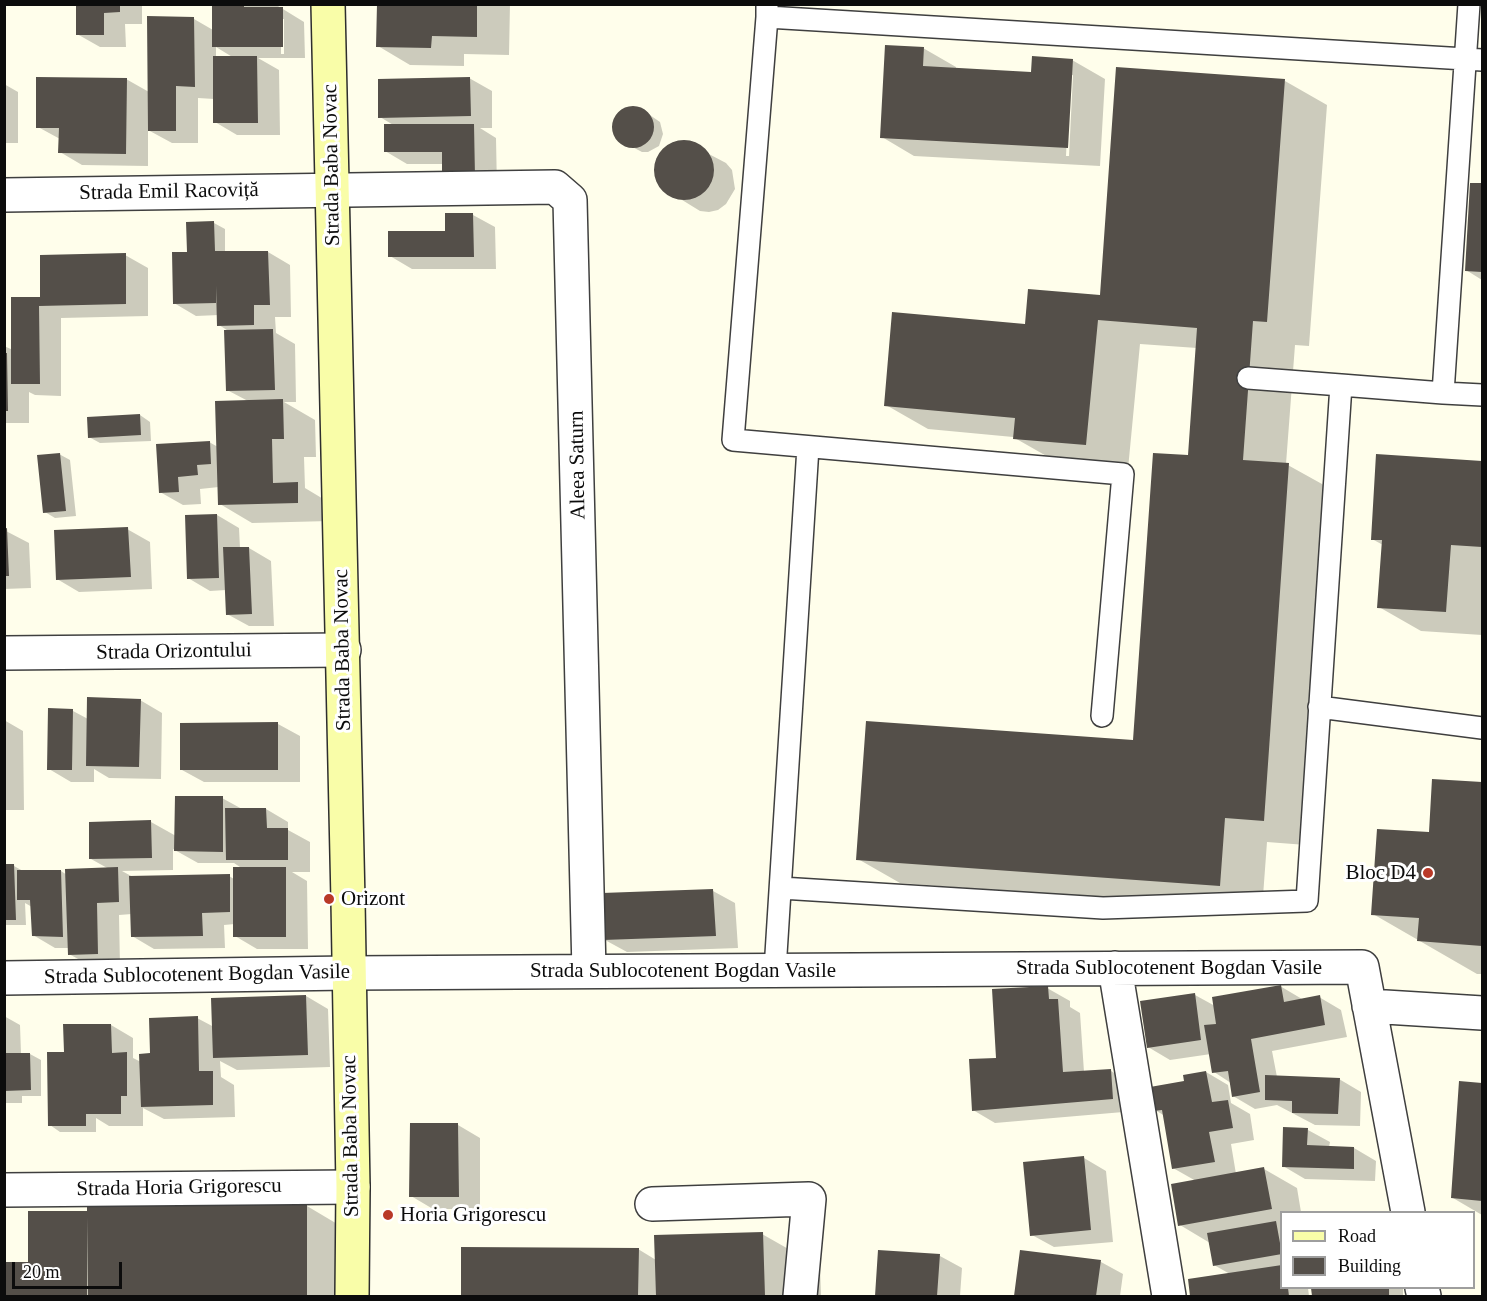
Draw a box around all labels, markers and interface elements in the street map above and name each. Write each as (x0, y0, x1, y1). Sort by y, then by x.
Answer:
street label: Strada Baba Novac (318, 84, 346, 246)
street label: Strada Emil Racoviță (79, 178, 259, 206)
street label: Aleea Saturn (564, 410, 592, 520)
street label: Strada Baba Novac (329, 569, 357, 731)
street label: Strada Orizontului (96, 638, 252, 666)
place label: Bloc D4 (1345, 860, 1416, 886)
marker: Bloc D4 (1421, 866, 1435, 880)
place label: Orizont (341, 886, 405, 912)
marker: Orizont (322, 892, 336, 906)
street label: Strada Sublocotenent Bogdan Vasile (1016, 955, 1322, 981)
street label: Strada Sublocotenent Bogdan Vasile (530, 958, 836, 984)
street label: Strada Sublocotenent Bogdan Vasile (44, 960, 350, 990)
street label: Strada Baba Novac (337, 1055, 365, 1217)
street label: Strada Horia Grigorescu (76, 1174, 282, 1202)
place label: Horia Grigorescu (400, 1202, 546, 1228)
marker: Horia Grigorescu (381, 1208, 395, 1222)
legend (1280, 1211, 1475, 1289)
text: Road (1338, 1226, 1376, 1246)
scale bar (15, 1250, 124, 1288)
text: Building (1338, 1256, 1401, 1276)
text: 20 m (23, 1262, 60, 1282)

